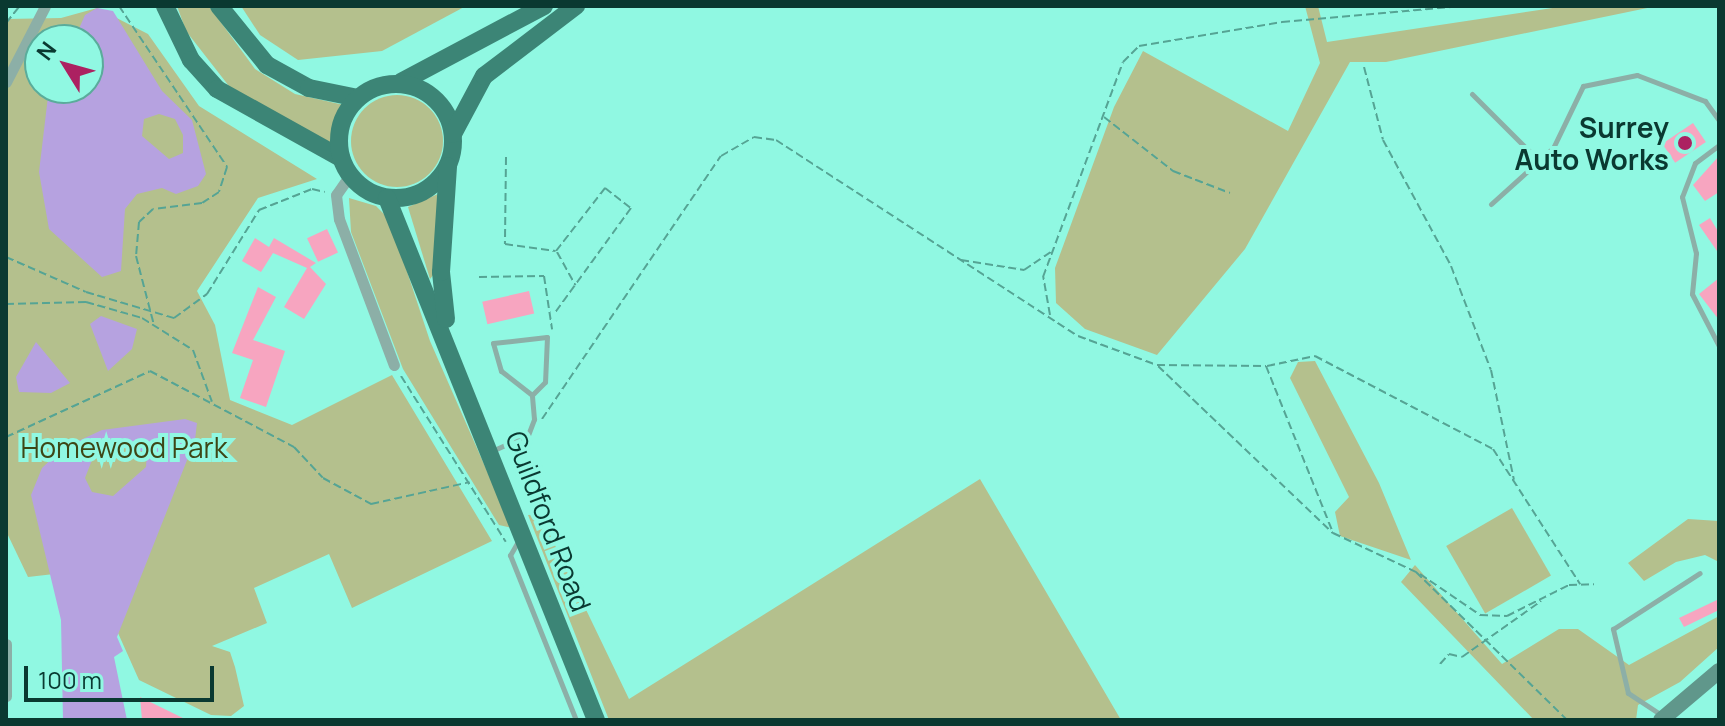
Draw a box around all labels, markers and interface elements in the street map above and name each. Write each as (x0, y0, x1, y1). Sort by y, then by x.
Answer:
north arrow (24, 24, 104, 104)
text: N (30, 35, 63, 66)
place label: Surrey Auto Works (1514, 110, 1669, 176)
marker: Surrey Auto Works (1676, 134, 1694, 152)
street label: Guildford Road (499, 426, 599, 616)
park label: Homewood Park (20, 430, 228, 464)
scale bar (28, 650, 218, 700)
text: 100 m (38, 663, 102, 696)

